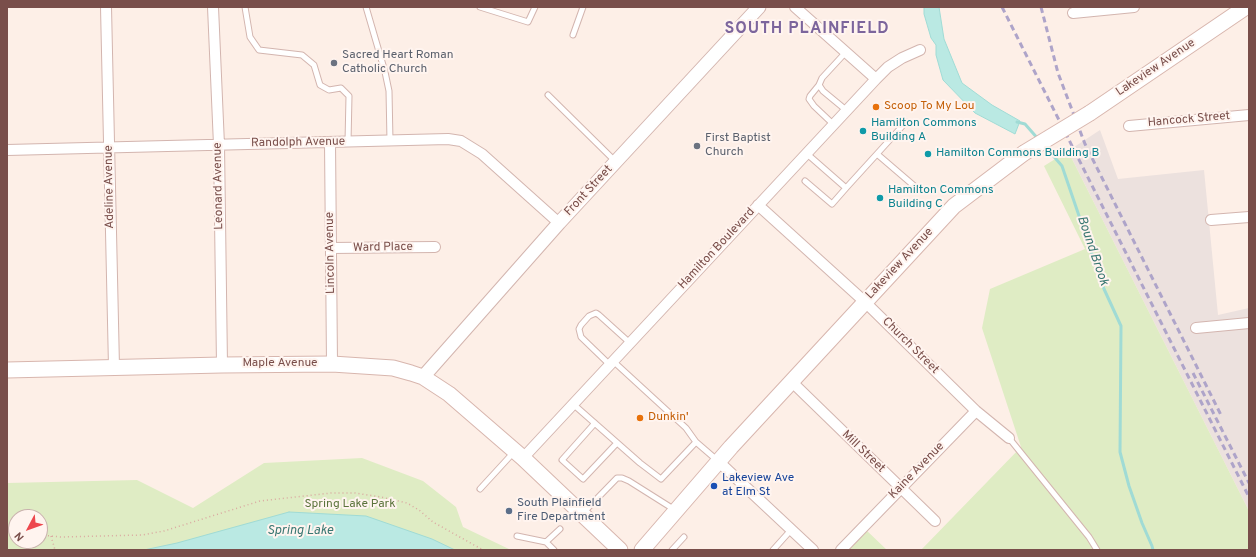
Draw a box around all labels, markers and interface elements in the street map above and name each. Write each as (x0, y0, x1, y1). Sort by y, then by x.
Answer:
district label: SOUTH PLAINFIELD (724, 20, 890, 40)
street label: Lakeview Avenue (1114, 36, 1198, 100)
place label: Sacred Heart Roman Catholic Church (342, 49, 454, 77)
marker: Sacred Heart Roman Catholic Church (329, 58, 339, 68)
place label: Scoop To My Lou (884, 100, 975, 114)
marker: Scoop To My Lou (871, 102, 881, 112)
street label: Hancock Street (1147, 109, 1231, 131)
place label: Hamilton Commons Building A (871, 117, 977, 145)
marker: Hamilton Commons Building A (858, 126, 868, 136)
place label: First Baptist Church (705, 132, 771, 160)
street label: Randolph Avenue (251, 135, 345, 151)
marker: First Baptist Church (692, 141, 702, 151)
street label: Leonard Avenue (211, 142, 227, 230)
street label: Adeline Avenue (102, 145, 118, 229)
place label: Hamilton Commons Building B (936, 147, 1099, 161)
marker: Hamilton Commons Building B (923, 149, 933, 159)
street label: Front Street (562, 163, 616, 219)
place label: Hamilton Commons Building C (888, 184, 994, 212)
marker: Hamilton Commons Building C (875, 193, 885, 203)
street label: Hamilton Boulevard (676, 205, 758, 293)
street label: Lincoln Avenue (323, 212, 339, 294)
water label: Bound Brook (1073, 214, 1111, 288)
street label: Lakeview Avenue (863, 225, 937, 303)
street label: Ward Place (353, 240, 413, 256)
street label: Church Street (879, 315, 941, 377)
street label: Maple Avenue (242, 357, 318, 371)
place label: Dunkin' (648, 411, 689, 425)
marker: Dunkin' (635, 413, 645, 423)
street label: Mill Street (838, 428, 888, 476)
street label: Kaine Avenue (886, 440, 948, 502)
place label: Lakeview Ave at Elm St (722, 472, 794, 500)
marker: Lakeview Ave at Elm St (709, 481, 719, 491)
place label: South Plainfield Fire Department (517, 497, 605, 525)
park label: Spring Lake Park (304, 498, 396, 512)
marker: South Plainfield Fire Department (504, 506, 514, 516)
north arrow (8, 509, 48, 549)
water label: Spring Lake (267, 523, 333, 539)
text: N (12, 529, 28, 544)

